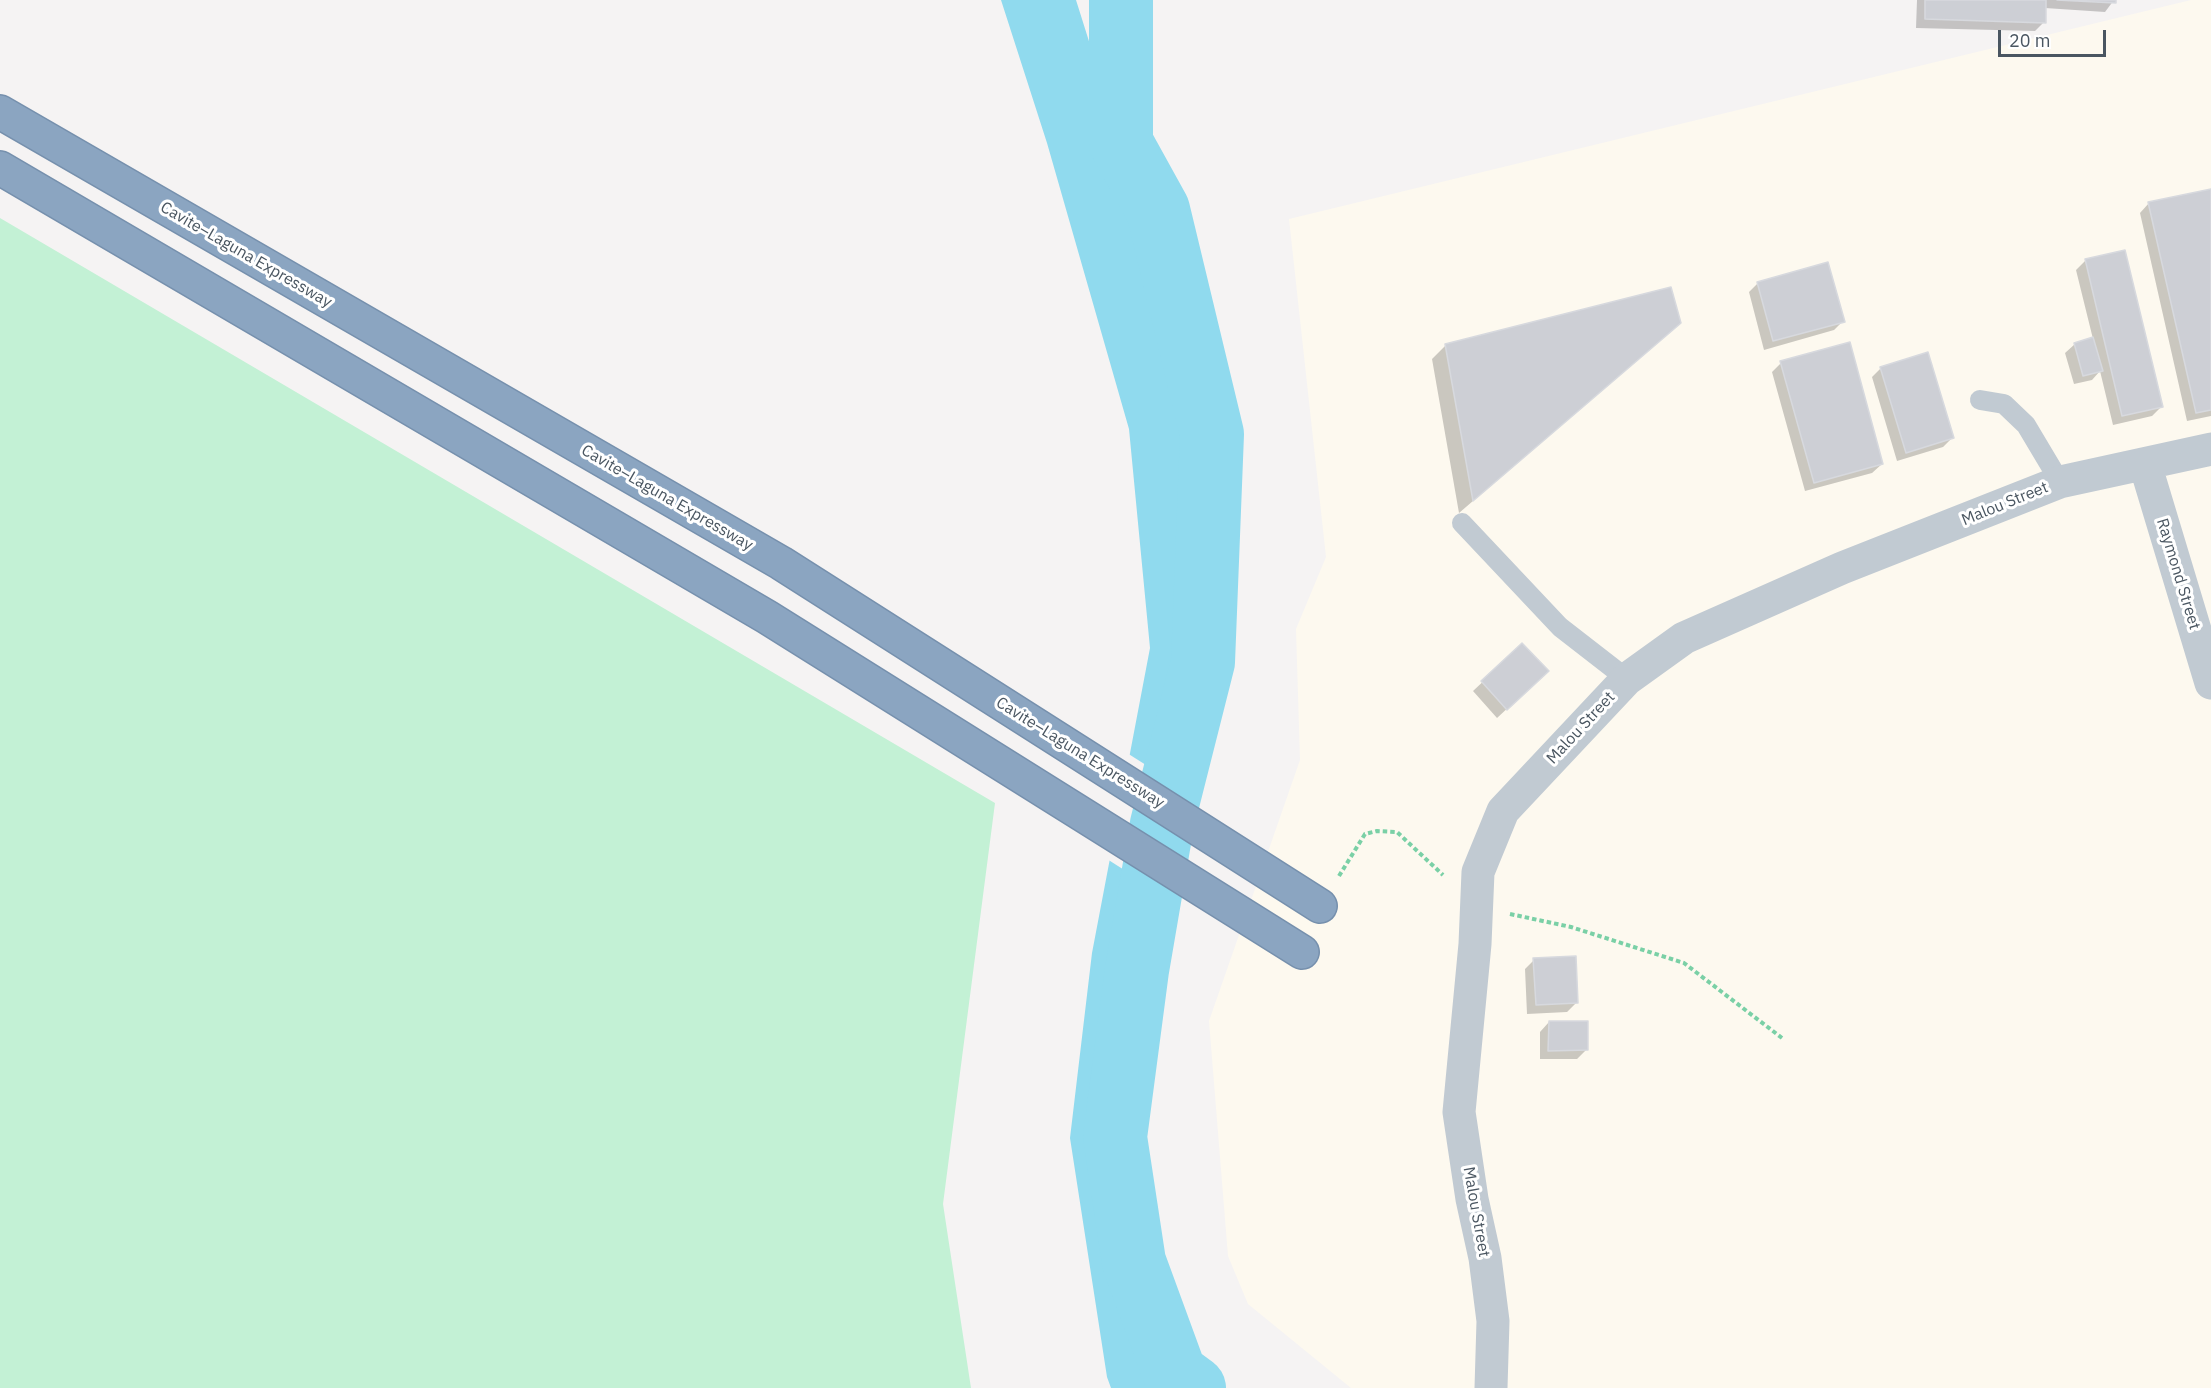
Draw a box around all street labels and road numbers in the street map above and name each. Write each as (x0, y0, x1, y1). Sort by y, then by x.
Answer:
street label: Cavite–Laguna Expressway (157, 198, 335, 312)
street label: Cavite–Laguna Expressway (578, 441, 756, 555)
street label: Malou Street (1959, 478, 2051, 530)
street label: Raymond Street (2152, 516, 2204, 632)
street label: Malou Street (1543, 688, 1619, 768)
street label: Cavite–Laguna Expressway (992, 693, 1168, 813)
street label: Malou Street (1459, 1165, 1493, 1259)

